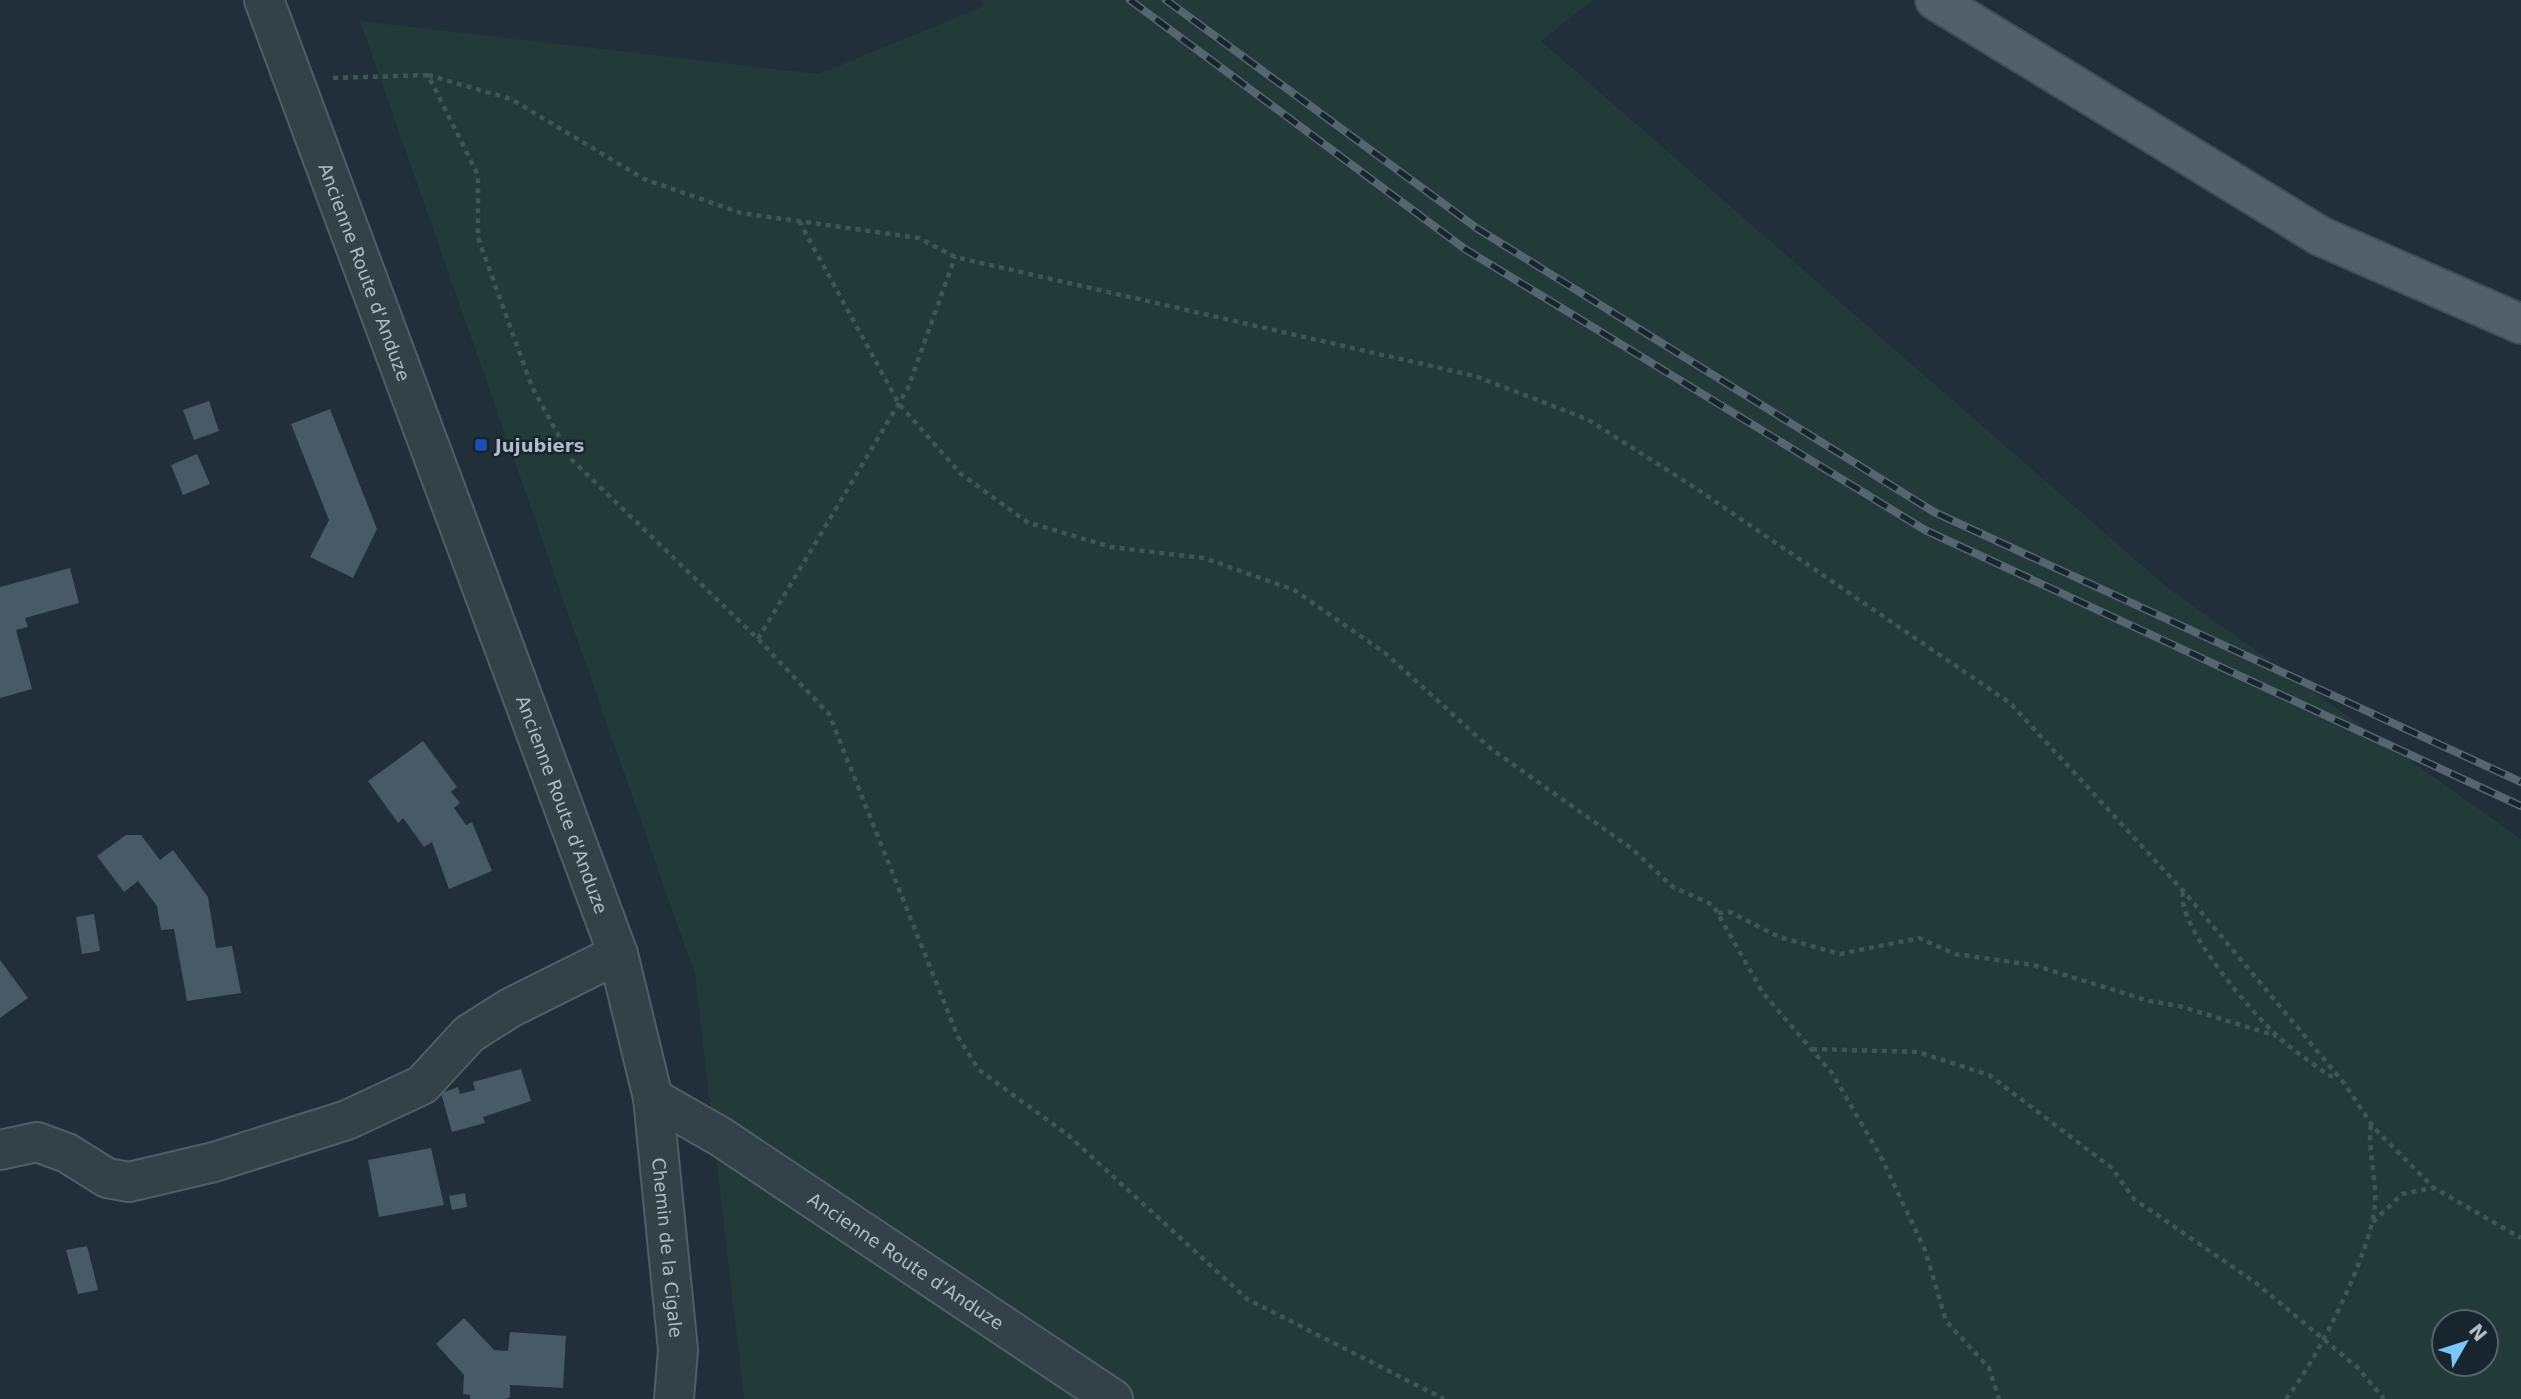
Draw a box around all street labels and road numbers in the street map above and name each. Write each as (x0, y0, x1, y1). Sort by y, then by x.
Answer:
street label: Ancienne Route d'Anduze (315, 160, 415, 384)
street label: Ancienne Route d'Anduze (512, 692, 613, 916)
street label: Chemin de la Cigale (648, 1156, 687, 1339)
street label: Ancienne Route d'Anduze (804, 1188, 1008, 1334)

